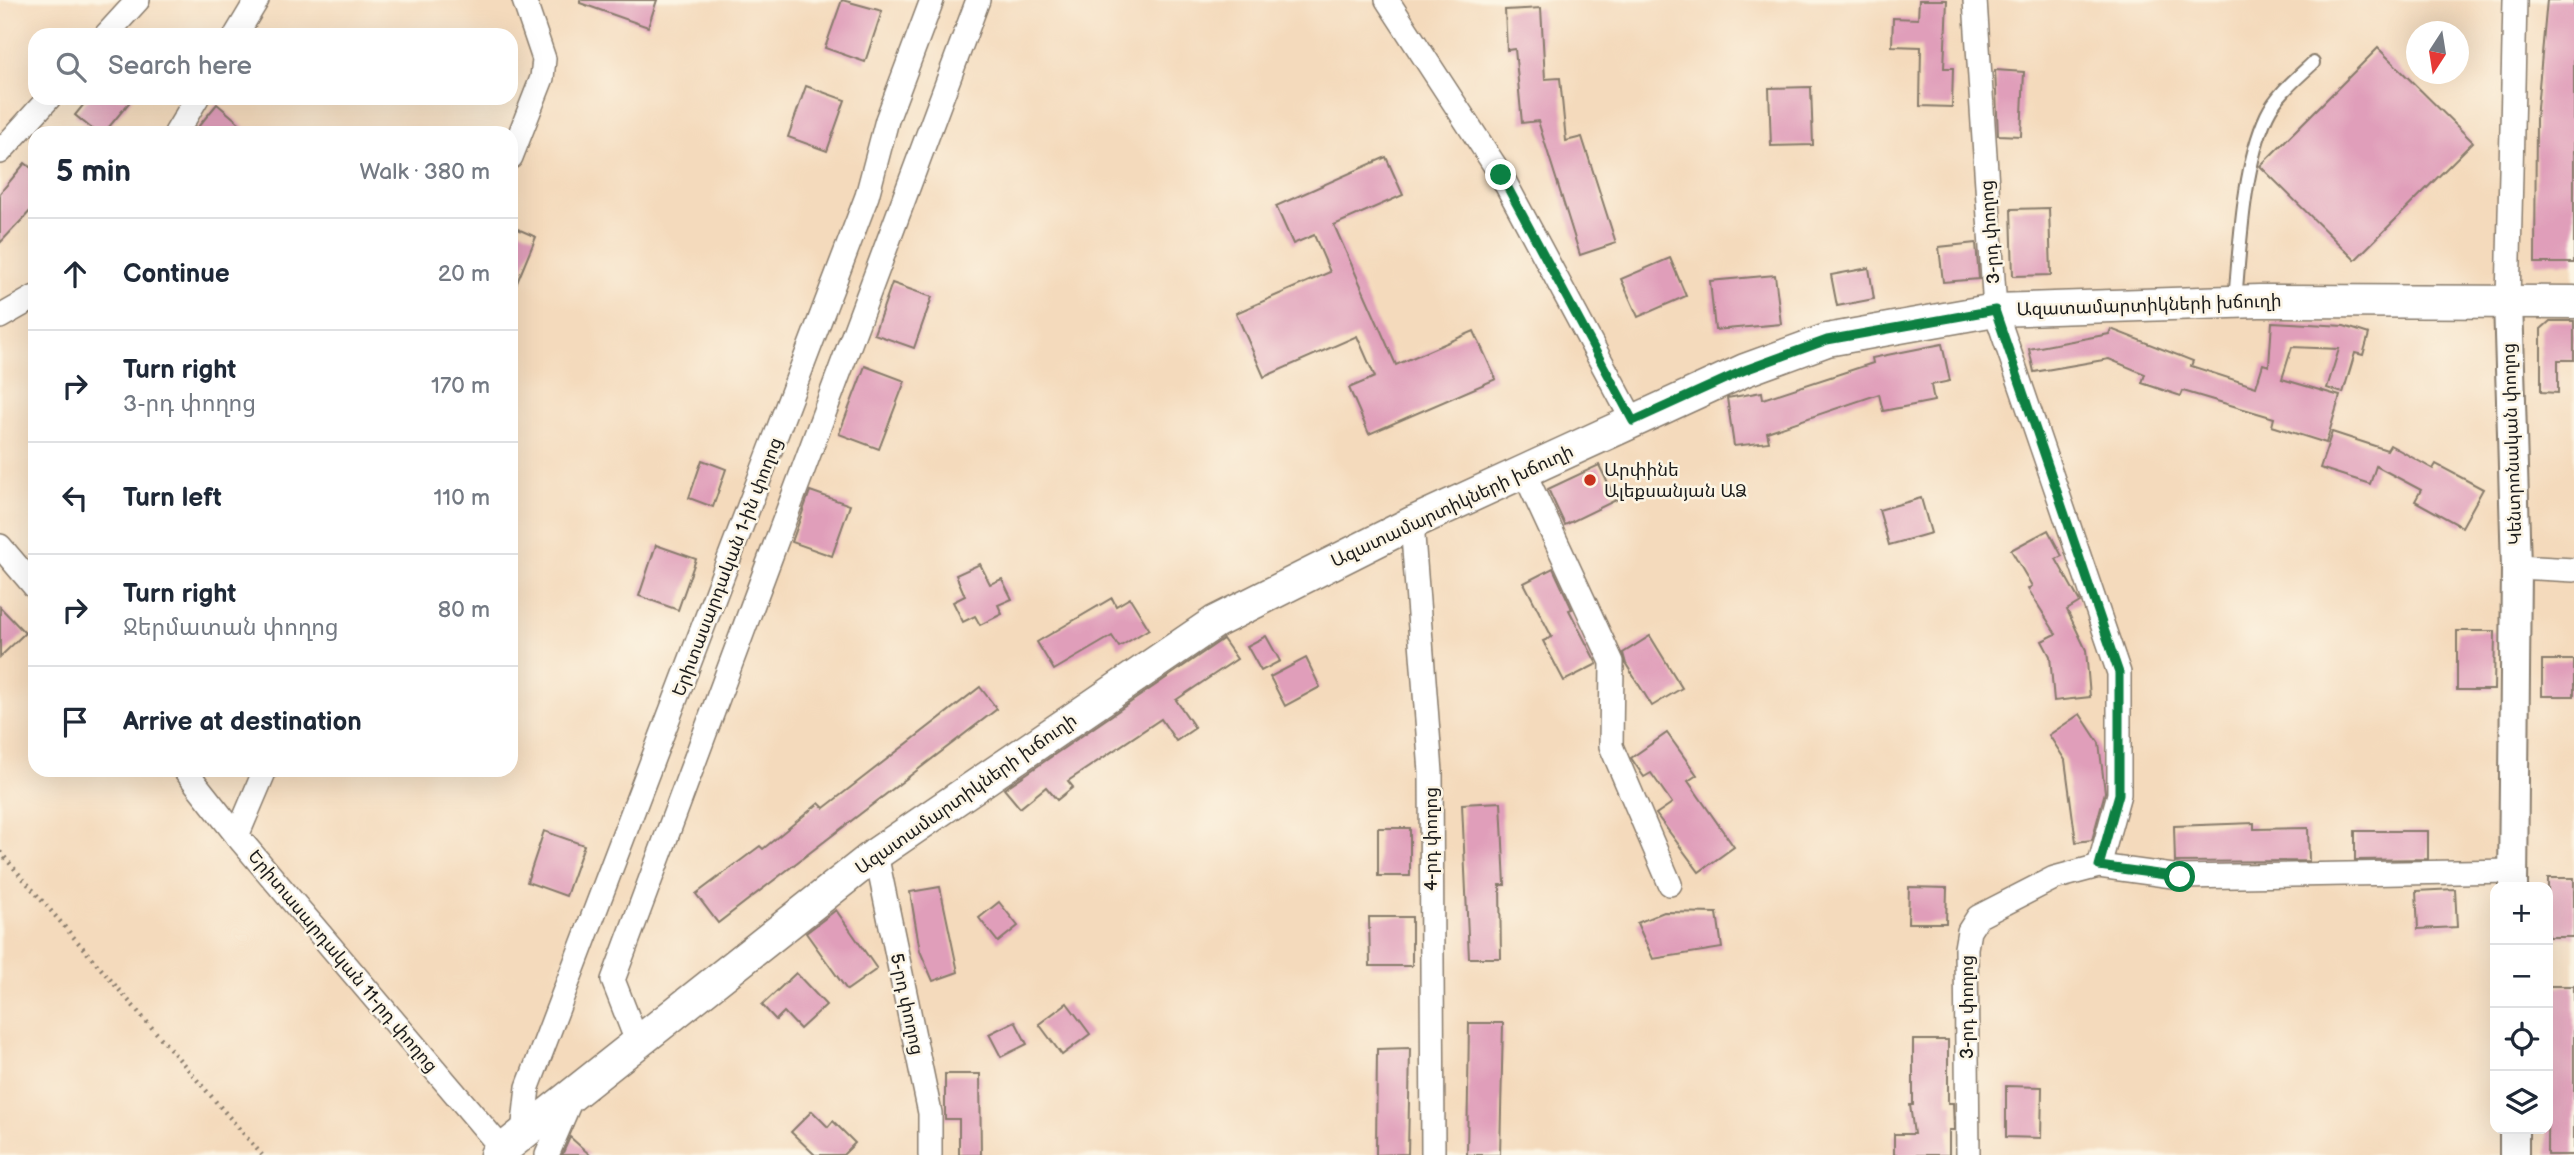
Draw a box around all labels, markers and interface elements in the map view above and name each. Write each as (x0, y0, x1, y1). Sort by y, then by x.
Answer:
north arrow (2406, 21, 2469, 84)
search box (28, 28, 518, 105)
icon: search (52, 48, 90, 86)
text: Search here (108, 51, 252, 82)
text: 5 min (56, 154, 131, 190)
text: Walk · 380 m (360, 158, 490, 186)
route end (1485, 159, 1516, 190)
street label: 3-րդ փողոց (1976, 179, 2005, 285)
icon: ahead (56, 255, 94, 293)
text: Continue (123, 259, 230, 290)
text: 20 m (438, 260, 490, 288)
street label: Ազատամարտիկների խճուղի (2016, 290, 2282, 321)
street label: Կենտրոնական փողոց (2498, 343, 2527, 545)
text: Turn right (123, 355, 236, 386)
icon: right (56, 367, 94, 405)
text: 170 m (431, 372, 490, 400)
text: 3-րդ փողոց (123, 390, 256, 418)
street label: Երիտասարդական 1-ին փողոց (668, 435, 787, 700)
street label: Ազատամարտիկների խճուղի (1328, 441, 1577, 572)
place label: Արփինե Ալեքսանյան ԱՁ (1604, 460, 1747, 502)
marker: Արփինե Ալեքսանյան ԱՁ (1582, 472, 1598, 488)
icon: left (56, 479, 94, 517)
text: Turn left (123, 483, 222, 514)
text: 110 m (433, 484, 490, 512)
text: Turn right (123, 579, 236, 610)
icon: right (56, 591, 94, 629)
text: 80 m (438, 596, 490, 624)
text: Ջերմատան փողոց (123, 614, 339, 642)
icon: arrive (56, 703, 94, 741)
text: Arrive at destination (123, 707, 362, 738)
street label: Ազատամարտիկների խճուղի (852, 710, 1081, 879)
street label: 4-րդ փողոց (1421, 787, 1442, 891)
street label: Երիտասարդական 11-րդ փողոց (243, 846, 442, 1077)
route start (2164, 861, 2195, 892)
map controls (2490, 882, 2553, 1134)
button: + (2490, 882, 2553, 945)
button: − (2490, 945, 2553, 1008)
street label: 5-րդ փողոց (885, 951, 928, 1057)
street label: 3-րդ փողոց (1957, 955, 1978, 1059)
button: locate (2490, 1008, 2553, 1071)
button: layers (2490, 1071, 2553, 1134)

